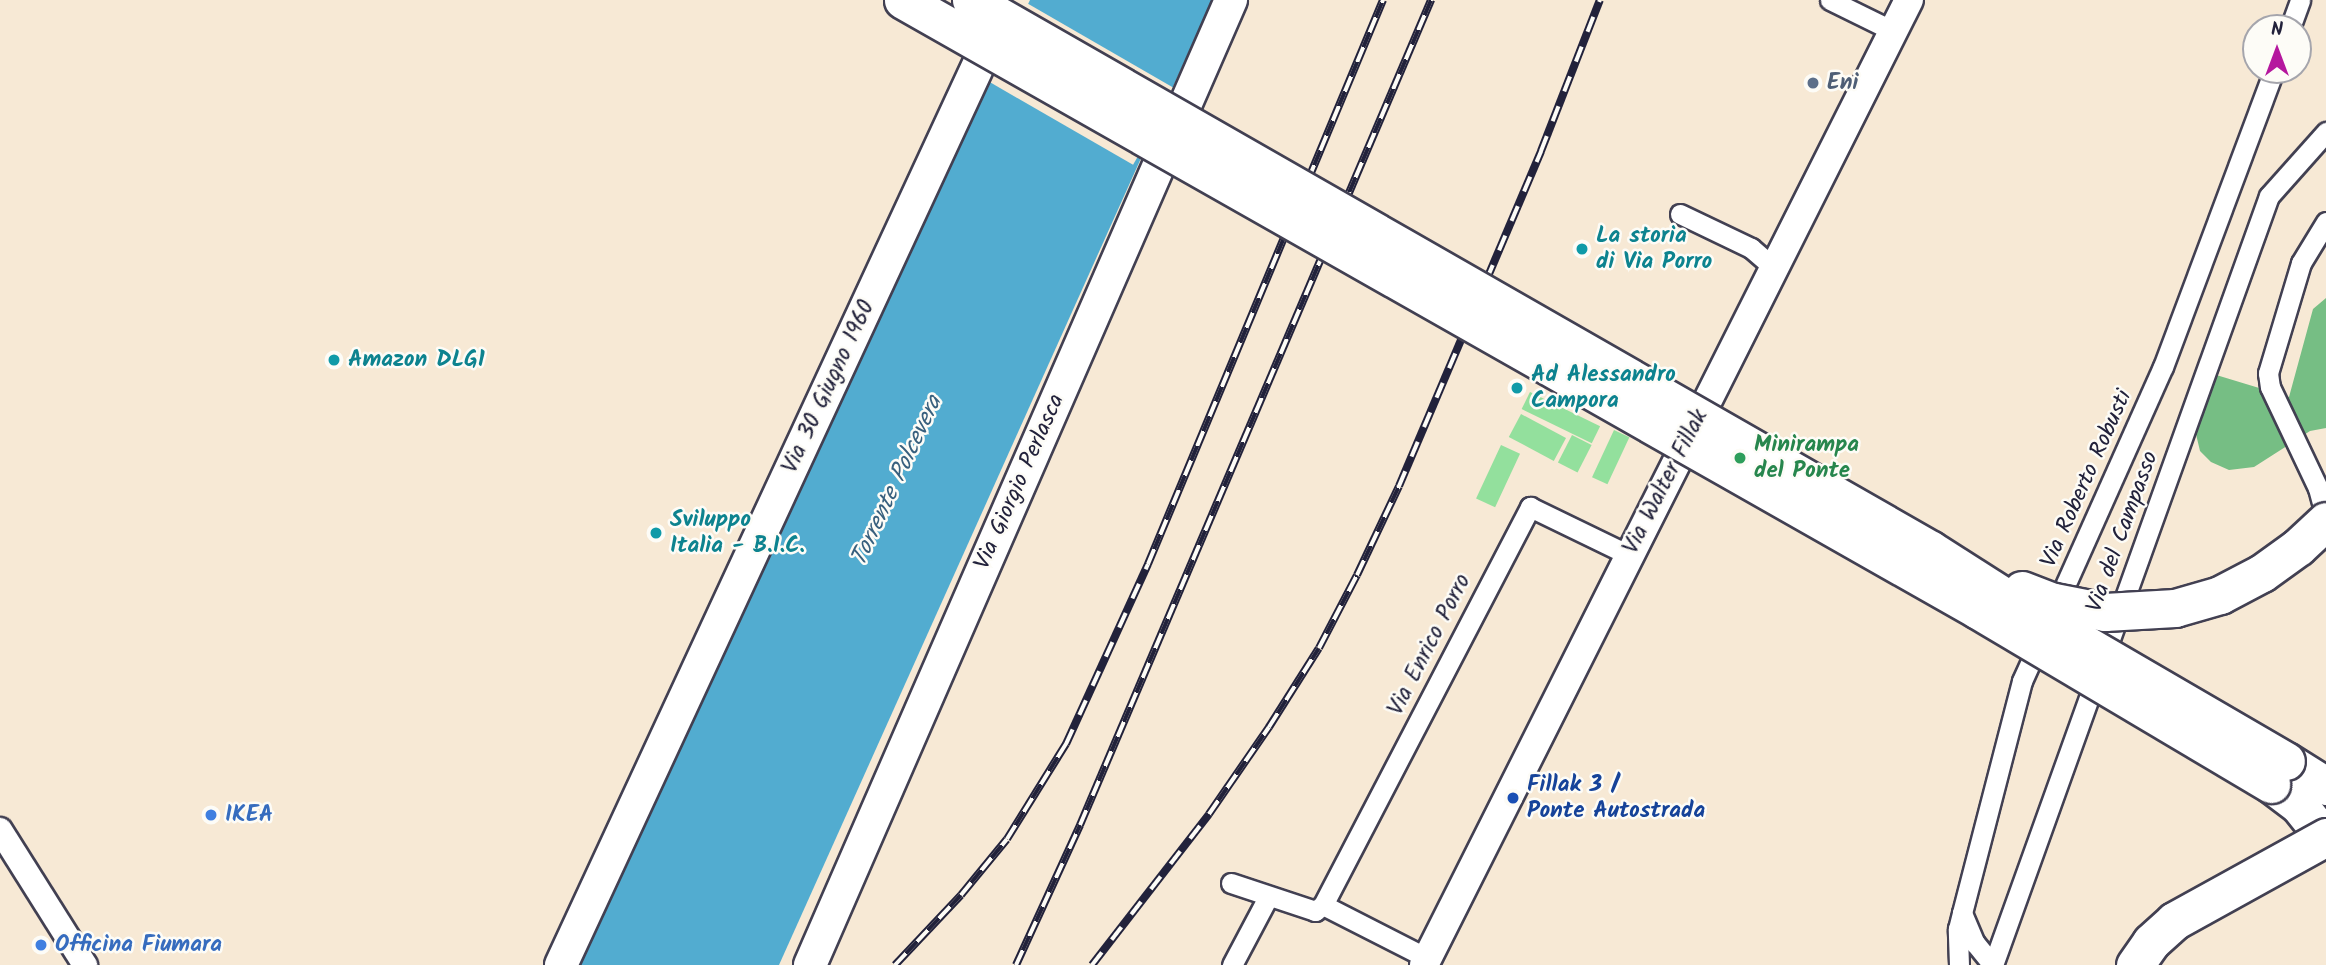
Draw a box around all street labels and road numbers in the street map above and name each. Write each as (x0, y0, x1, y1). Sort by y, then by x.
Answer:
street label: Via 30 Giugno 1960 (777, 296, 881, 478)
street label: Via Roberto Robusti (2035, 386, 2139, 572)
street label: Via Giorgio Perlasca (969, 390, 1071, 574)
street label: Via Walter Fillak (1618, 405, 1714, 559)
street label: Via del Campasso (2081, 448, 2165, 616)
street label: Via Enrico Porro (1383, 570, 1477, 720)

